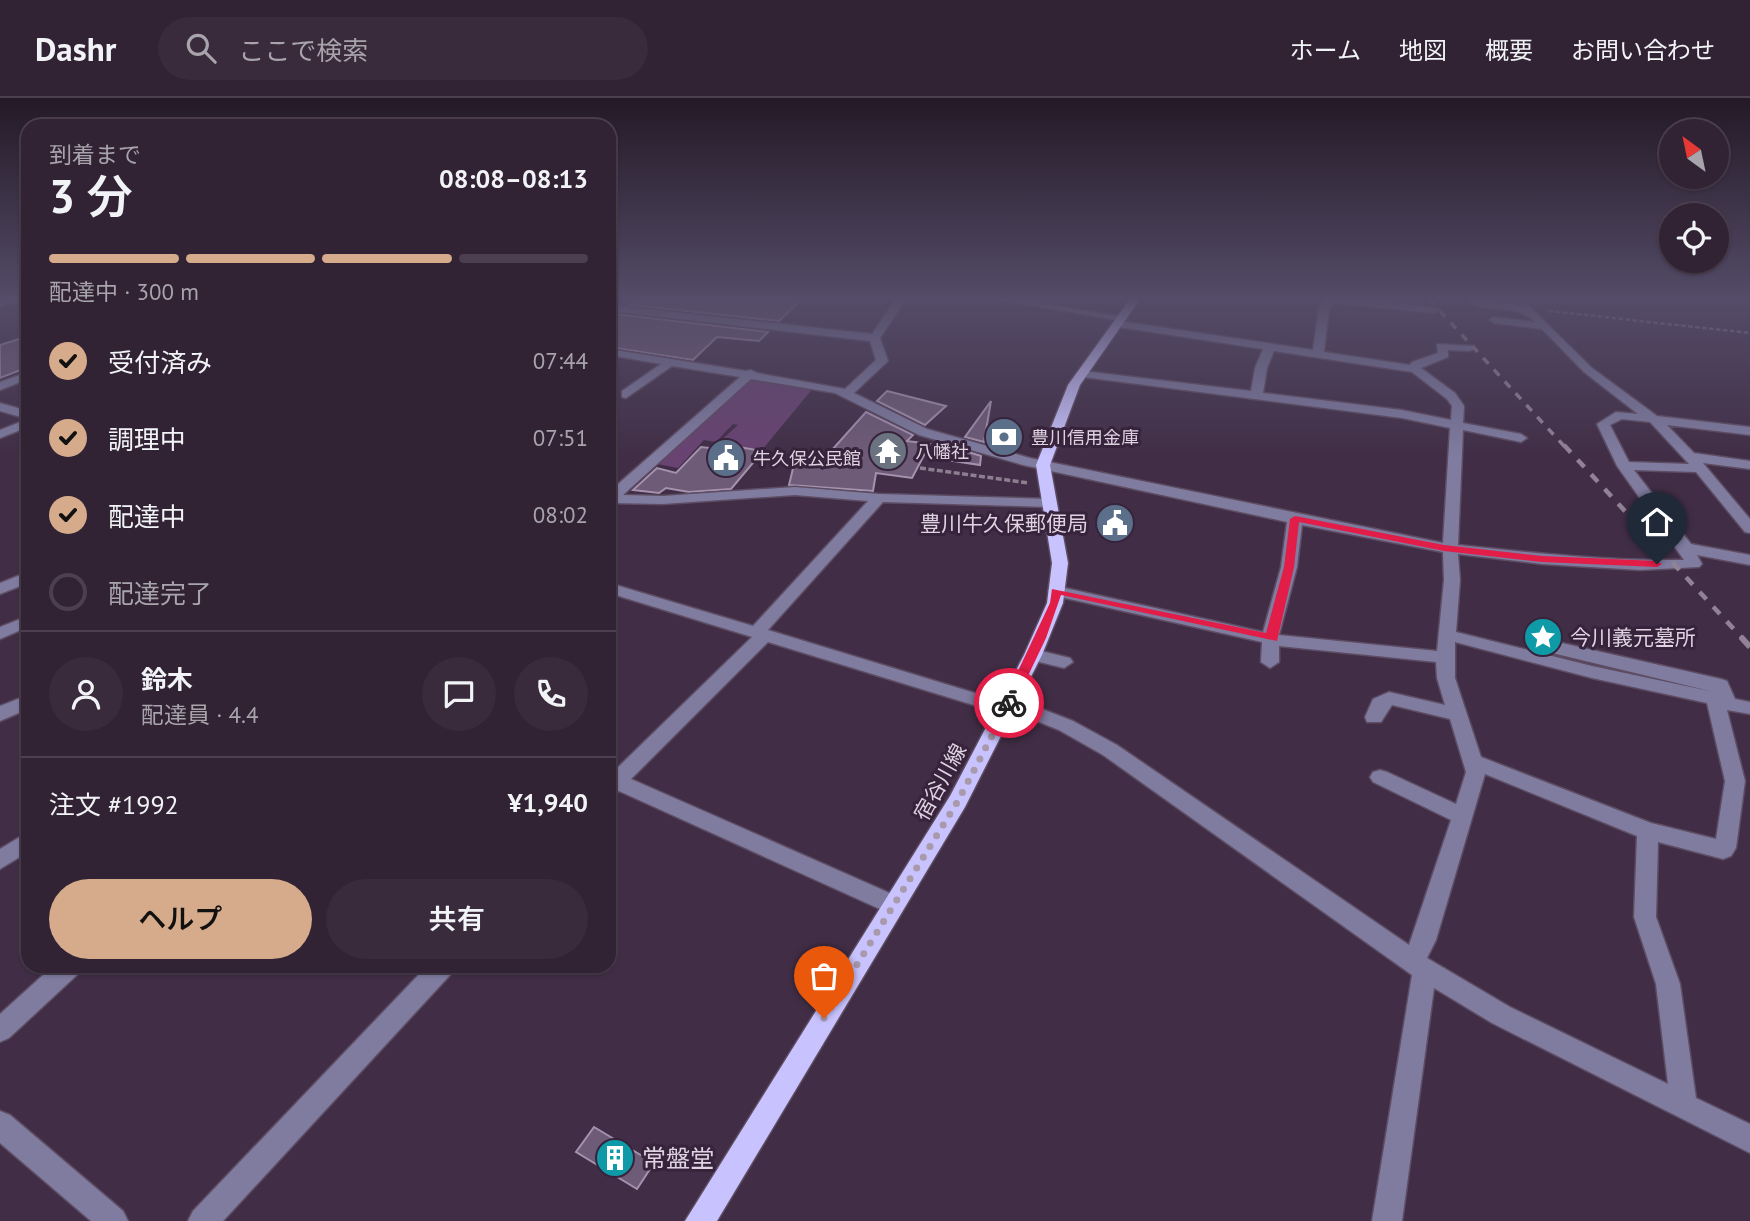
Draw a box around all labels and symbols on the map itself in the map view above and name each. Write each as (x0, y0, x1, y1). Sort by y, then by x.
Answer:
north arrow (1659, 119, 1729, 189)
bank icon: 豊川信用金庫 (983, 416, 1025, 458)
place label: 豊川信用金庫 (1031, 426, 1139, 449)
temple icon: 八幡社 (867, 430, 909, 472)
public building icon: 牛久保公民館 (705, 437, 747, 479)
place label: 八幡社 (915, 440, 969, 463)
place label: 牛久保公民館 (753, 447, 861, 470)
pin (1627, 492, 1687, 564)
public building icon: 豊川牛久保郵便局 (1094, 502, 1136, 544)
place label: 豊川牛久保郵便局 (920, 510, 1088, 537)
place icon: 今川義元墓所 (1522, 616, 1564, 658)
place label: 今川義元墓所 (1570, 624, 1696, 651)
courier (974, 668, 1044, 738)
street label: 宿谷川線 (908, 739, 972, 825)
pin (794, 946, 854, 1018)
building icon: 常盤堂 (594, 1137, 636, 1179)
place label: 常盤堂 (642, 1143, 714, 1174)

